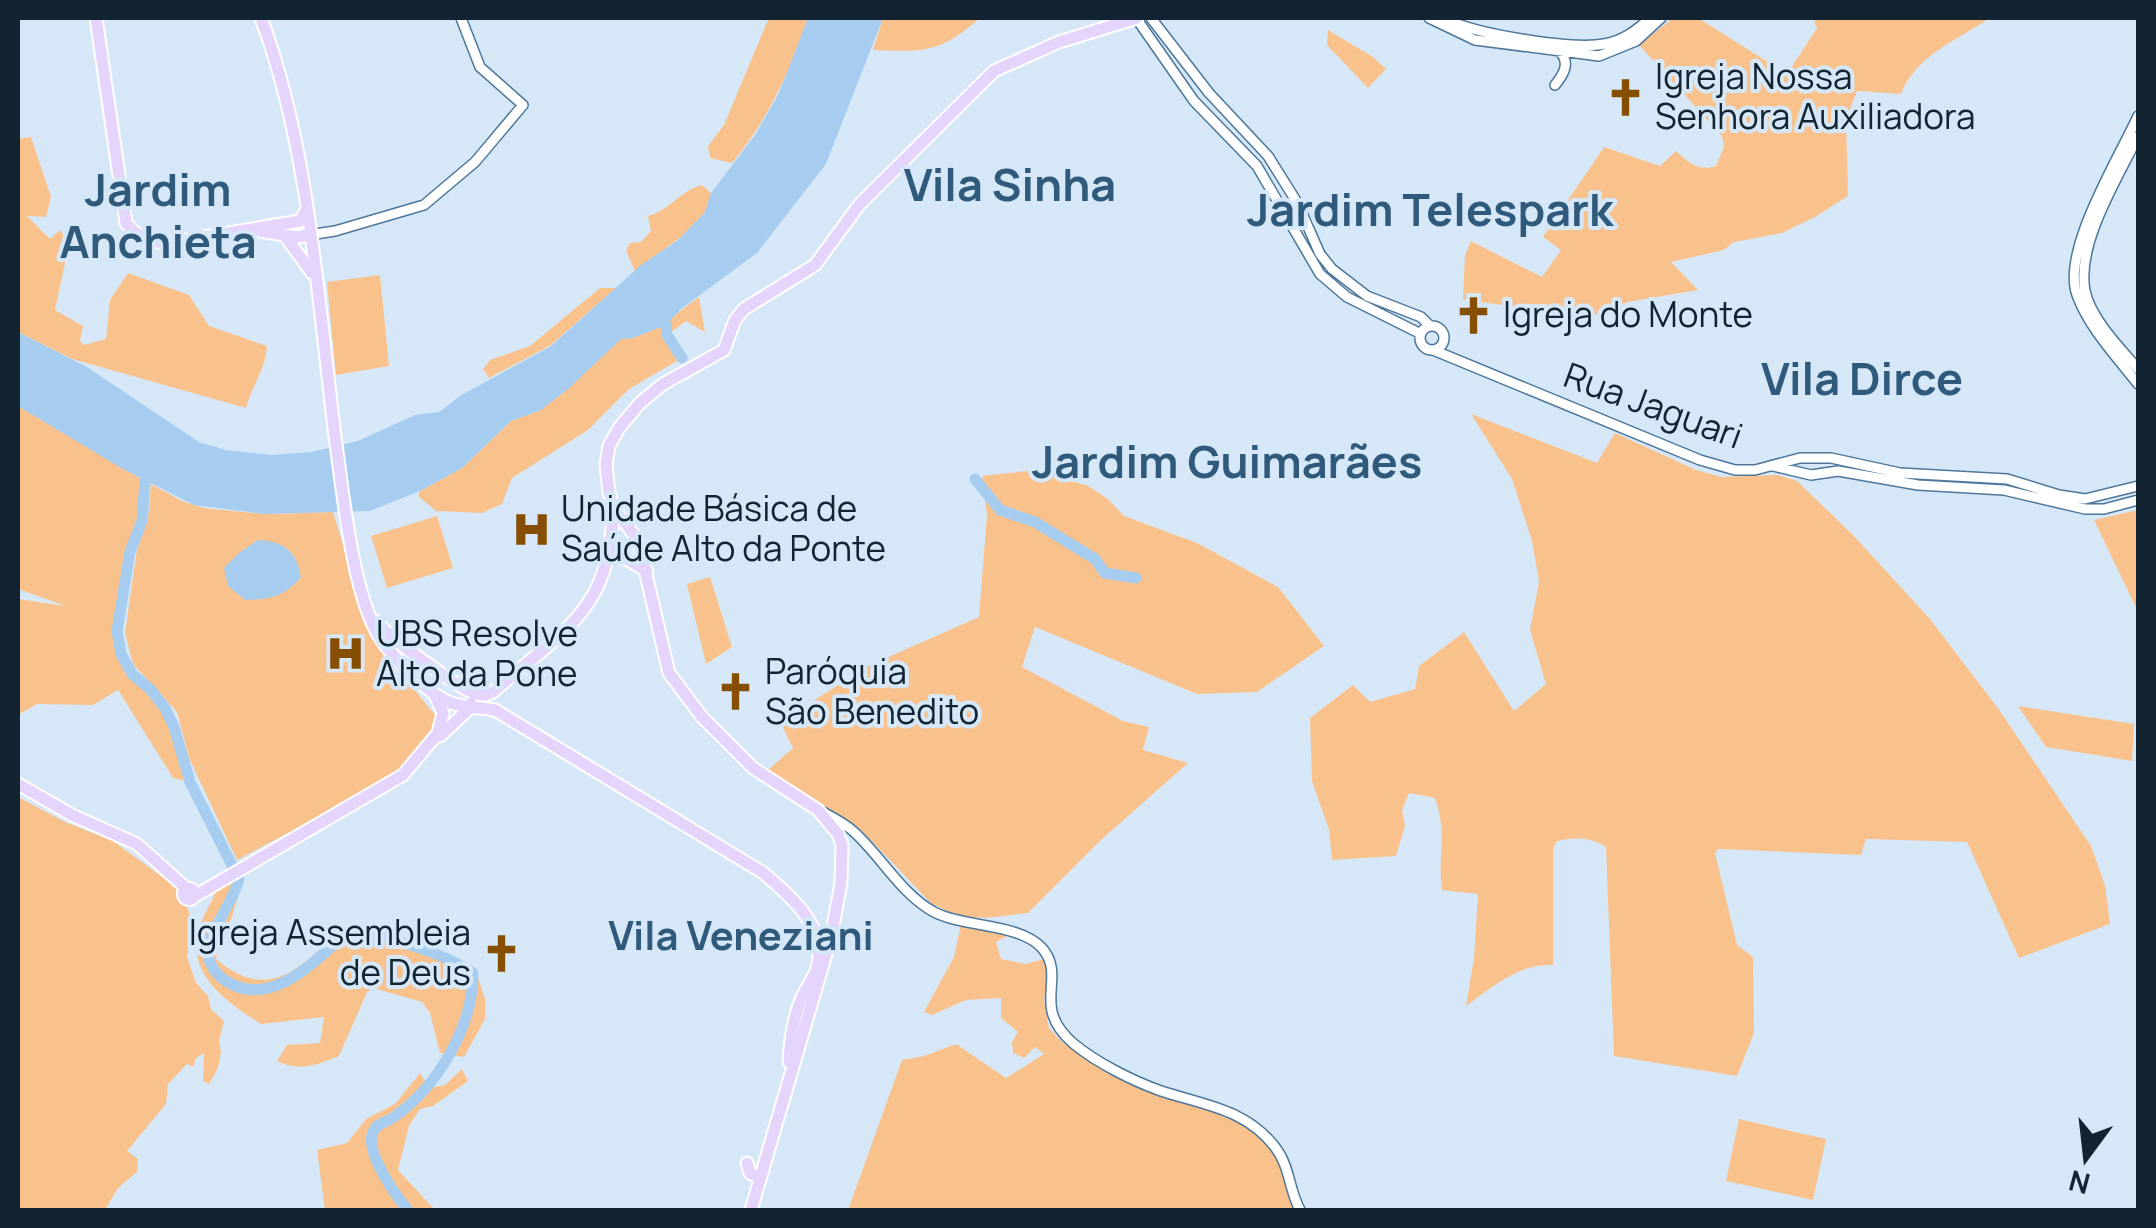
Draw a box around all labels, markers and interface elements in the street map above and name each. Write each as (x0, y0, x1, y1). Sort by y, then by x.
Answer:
place label: Igreja Nossa Senhora Auxiliadora (1655, 52, 1975, 140)
church icon: Igreja Nossa Senhora Auxiliadora (1604, 76, 1646, 118)
district label: Vila Sinha (904, 153, 1116, 215)
district label: Jardim Anchieta (59, 158, 257, 272)
district label: Jardim Telespark (1247, 178, 1615, 240)
place label: Igreja do Monte (1503, 290, 1753, 338)
church icon: Igreja do Monte (1452, 294, 1494, 336)
district label: Vila Dirce (1761, 347, 1963, 409)
street label: Rua Jaguari (1557, 351, 1749, 460)
district label: Jardim Guimarães (1032, 430, 1422, 492)
place label: Unidade Básica de Saúde Alto da Ponte (561, 484, 886, 572)
hospital icon: Unidade Básica de Saúde Alto da Ponte (510, 508, 552, 550)
place label: UBS Resolve Alto da Pone (376, 609, 578, 697)
hospital icon: UBS Resolve Alto da Pone (325, 633, 367, 675)
place label: Paróquia São Benedito (765, 647, 979, 735)
church icon: Paróquia São Benedito (714, 671, 756, 713)
district label: Vila Veneziani (608, 907, 874, 962)
place label: Igreja Assembleia de Deus (189, 908, 471, 996)
church icon: Igreja Assembleia de Deus (480, 932, 522, 974)
north arrow (2036, 1108, 2136, 1208)
text: N (2065, 1162, 2094, 1204)

